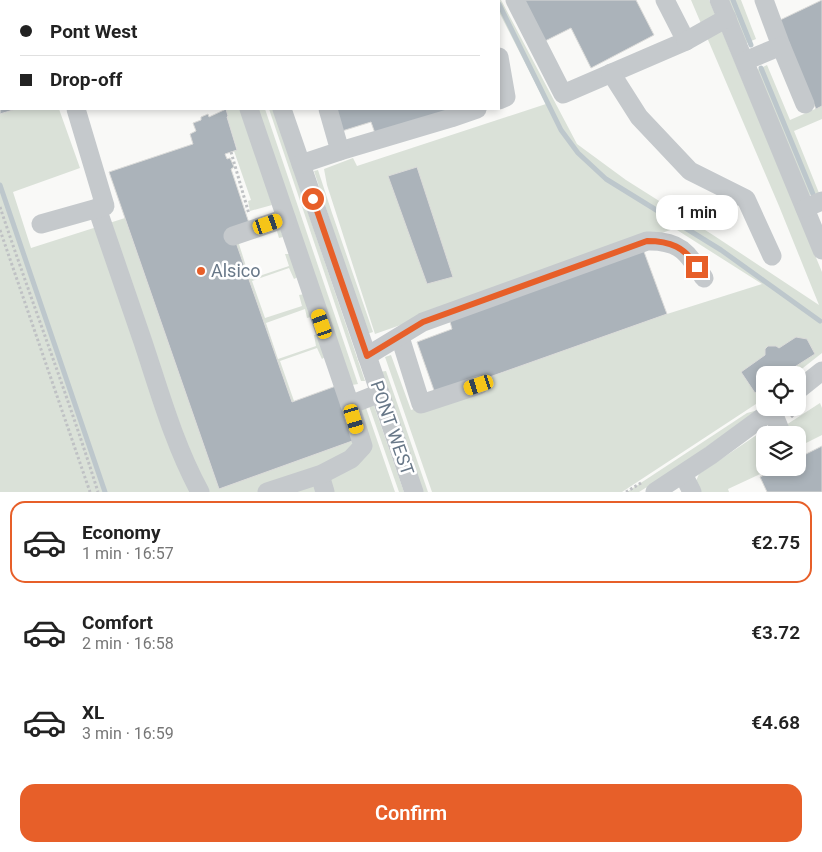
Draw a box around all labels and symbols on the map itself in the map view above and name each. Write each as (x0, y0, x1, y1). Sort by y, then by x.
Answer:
route start (302, 188, 324, 210)
callout: 1 min (656, 194, 738, 230)
car (251, 212, 284, 236)
route end (686, 256, 708, 278)
place label: Alsico (211, 260, 260, 281)
marker: Alsico (195, 265, 207, 277)
car (310, 307, 333, 341)
car (462, 373, 495, 397)
street label: PONT WEST (366, 378, 419, 478)
car (342, 402, 365, 436)

